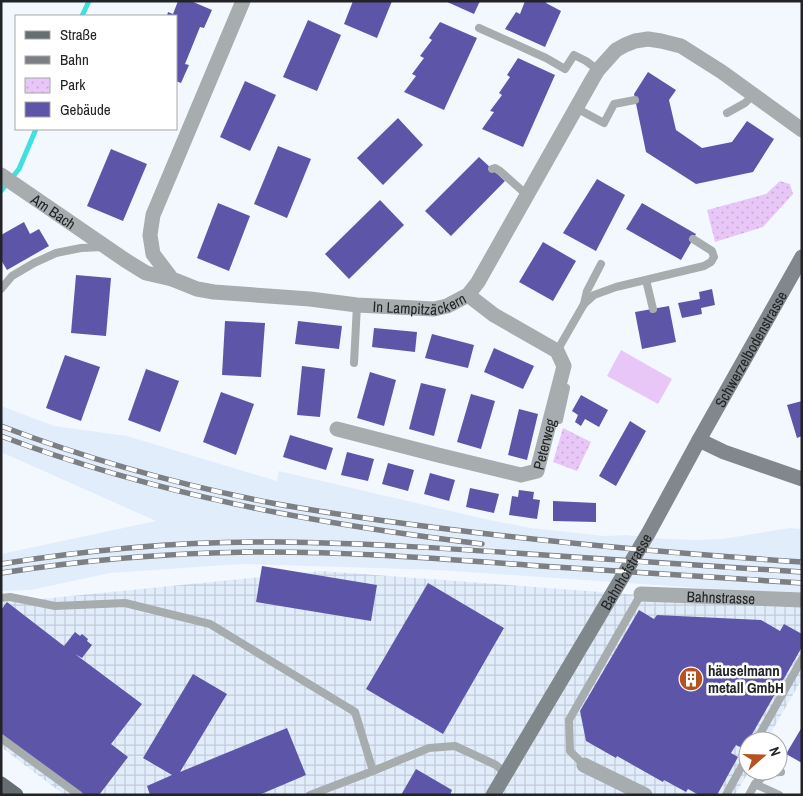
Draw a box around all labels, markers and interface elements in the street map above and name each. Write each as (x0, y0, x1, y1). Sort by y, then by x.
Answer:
legend (15, 15, 178, 130)
text: Straße (60, 24, 97, 45)
text: Bahn (60, 49, 89, 70)
text: Park (60, 74, 86, 95)
text: Gebäude (60, 99, 111, 120)
street label: Am Bach (26, 188, 80, 234)
street label: In Lampitzäckern (372, 287, 470, 320)
street label: Schwerzelbodenstrasse (709, 287, 792, 411)
street label: Peterweg (527, 416, 561, 472)
street label: Bahnhofstrasse (595, 529, 657, 614)
street label: Bahnstrasse (686, 585, 756, 609)
place label: häuselmann metall GmbH (708, 660, 784, 698)
building icon: häuselmann metall GmbH (678, 666, 704, 692)
north arrow (738, 731, 788, 781)
text: N (765, 745, 785, 759)

